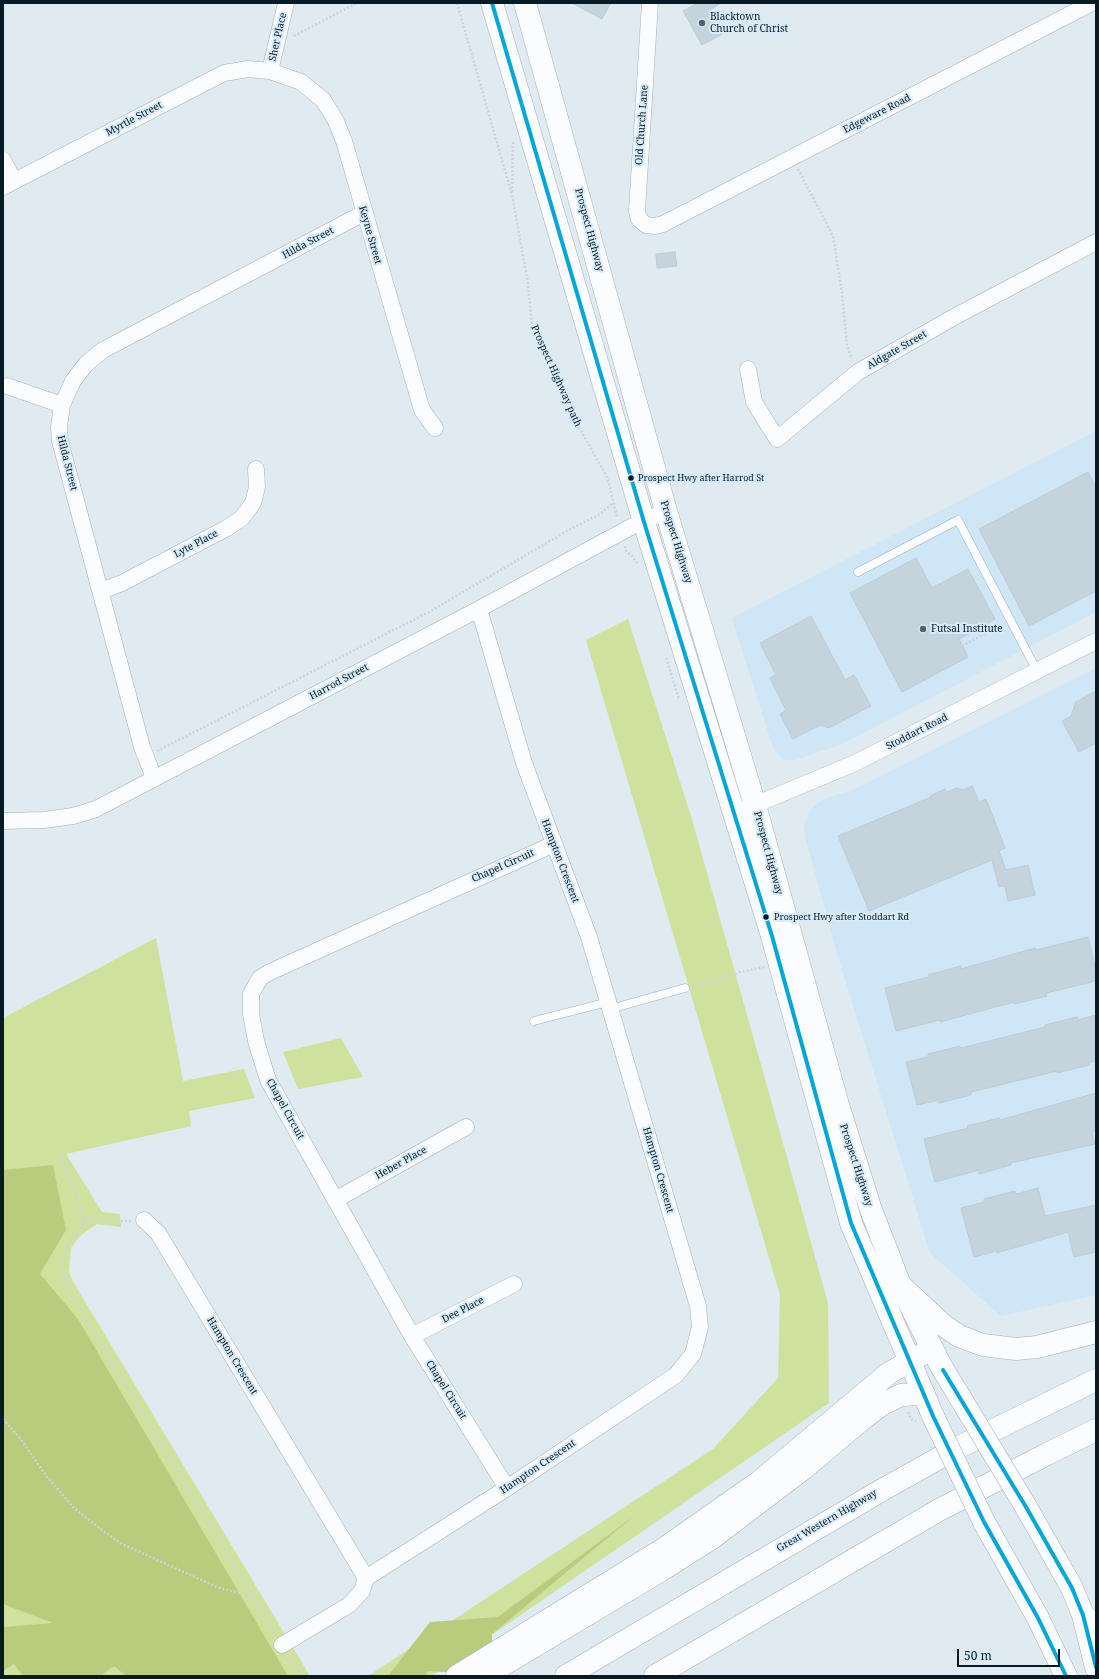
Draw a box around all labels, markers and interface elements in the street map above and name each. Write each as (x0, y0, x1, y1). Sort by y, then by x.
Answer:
place label: Blacktown Church of Christ (710, 11, 788, 34)
street label: Sher Place (267, 12, 289, 62)
marker: Blacktown Church of Christ (697, 18, 707, 28)
street label: Old Church Lane (633, 85, 651, 165)
street label: Edgeware Road (841, 92, 913, 136)
street label: Myrtle Street (104, 99, 164, 139)
street label: Prospect Highway (572, 187, 606, 273)
street label: Keyne Street (356, 204, 384, 266)
street label: Hilda Street (280, 224, 336, 262)
street label: Prospect Highway path (528, 323, 584, 429)
street label: Aldgate Street (865, 328, 929, 372)
street label: Hilda Street (54, 434, 80, 492)
marker: Prospect Hwy after Harrod St (626, 473, 636, 483)
place label: Prospect Hwy after Harrod St (638, 473, 764, 483)
street label: Prospect Highway (658, 499, 694, 585)
street label: Lyte Place (172, 527, 220, 561)
place label: Futsal Institute (931, 623, 1003, 635)
marker: Futsal Institute (918, 624, 928, 634)
street label: Harrod Street (307, 661, 371, 703)
street label: Stoddart Road (884, 711, 950, 753)
street label: Prospect Highway (751, 810, 785, 896)
street label: Hampton Crescent (539, 818, 581, 904)
street label: Chapel Circuit (470, 847, 536, 885)
marker: Prospect Hwy after Stoddart Rd (761, 912, 771, 922)
place label: Prospect Hwy after Stoddart Rd (774, 912, 909, 922)
street label: Chapel Circuit (263, 1077, 307, 1141)
street label: Prospect Highway (837, 1122, 875, 1208)
street label: Hampton Crescent (640, 1126, 676, 1214)
street label: Heber Place (373, 1144, 429, 1182)
street label: Dee Place (440, 1294, 486, 1326)
street label: Hampton Crescent (204, 1315, 260, 1397)
street label: Chapel Circuit (423, 1358, 469, 1422)
street label: Hampton Crescent (498, 1437, 578, 1497)
street label: Great Western Highway (775, 1487, 879, 1555)
scale bar (959, 1641, 1062, 1667)
text: 50 m (964, 1647, 992, 1664)

